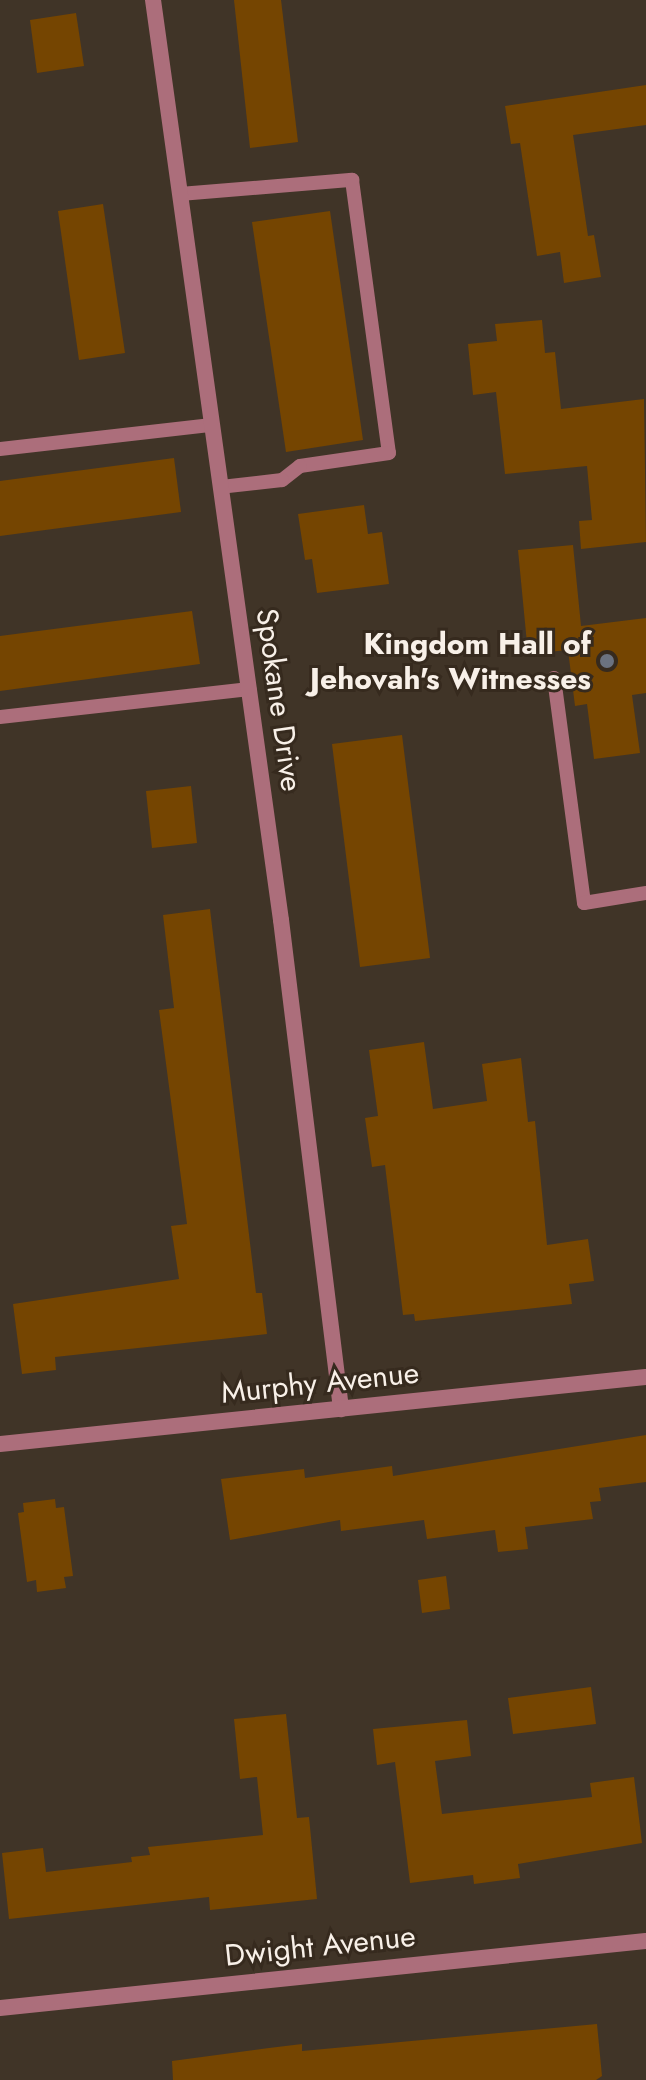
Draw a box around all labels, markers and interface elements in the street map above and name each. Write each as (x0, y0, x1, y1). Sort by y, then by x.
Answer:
street label: Spokane Drive (248, 606, 310, 794)
place label: Kingdom Hall of Jehovah's Witnesses (310, 626, 591, 696)
marker: Kingdom Hall of Jehovah's Witnesses (598, 652, 616, 670)
street label: Murphy Avenue (219, 1355, 421, 1411)
street label: Dwight Avenue (223, 1918, 417, 1974)

